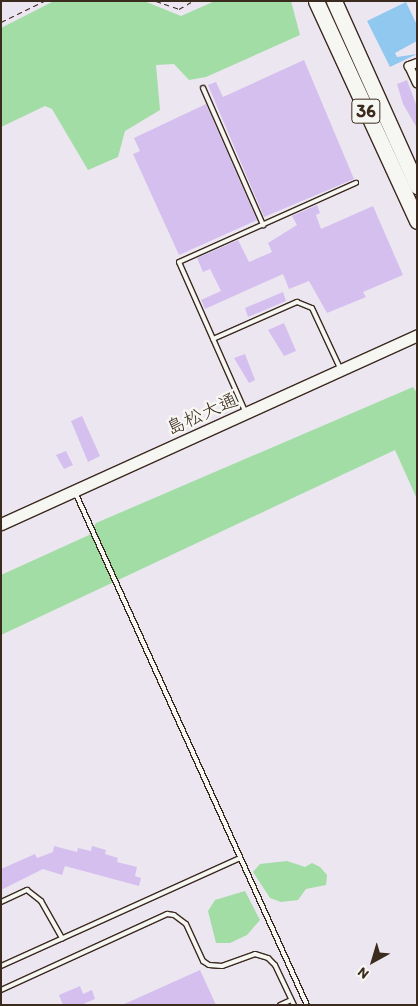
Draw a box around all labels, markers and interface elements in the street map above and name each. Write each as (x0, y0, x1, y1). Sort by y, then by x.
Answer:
road number: 36 (351, 95, 381, 126)
street label: 島松大通 (163, 388, 241, 440)
north arrow (348, 936, 398, 986)
text: N (354, 963, 372, 983)

